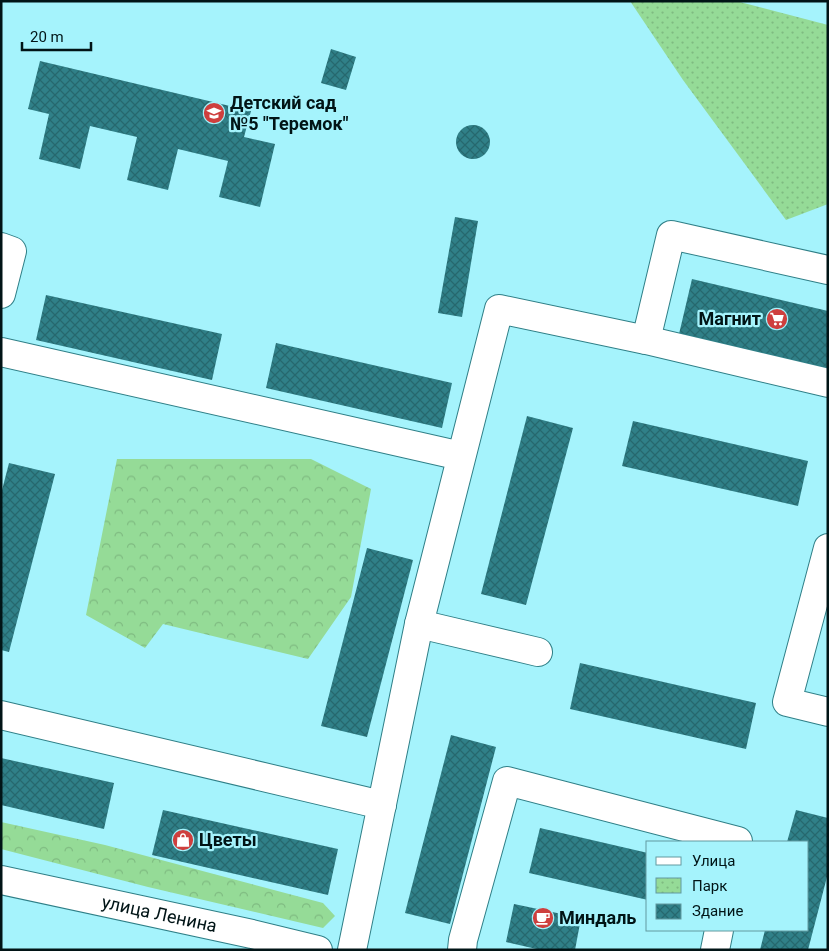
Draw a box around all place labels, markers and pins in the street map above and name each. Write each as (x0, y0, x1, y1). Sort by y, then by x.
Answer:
place label: Детский сад №5 "Теремок" (230, 92, 349, 134)
school or university icon: Детский сад №5 "Теремок" (202, 101, 226, 125)
supermarket icon: Магнит (765, 307, 789, 331)
place label: Магнит (698, 308, 761, 329)
shop icon: Цветы (171, 828, 195, 852)
place label: Цветы (199, 829, 257, 850)
cafe icon: Миндаль (531, 906, 555, 930)
place label: Миндаль (559, 907, 636, 928)

